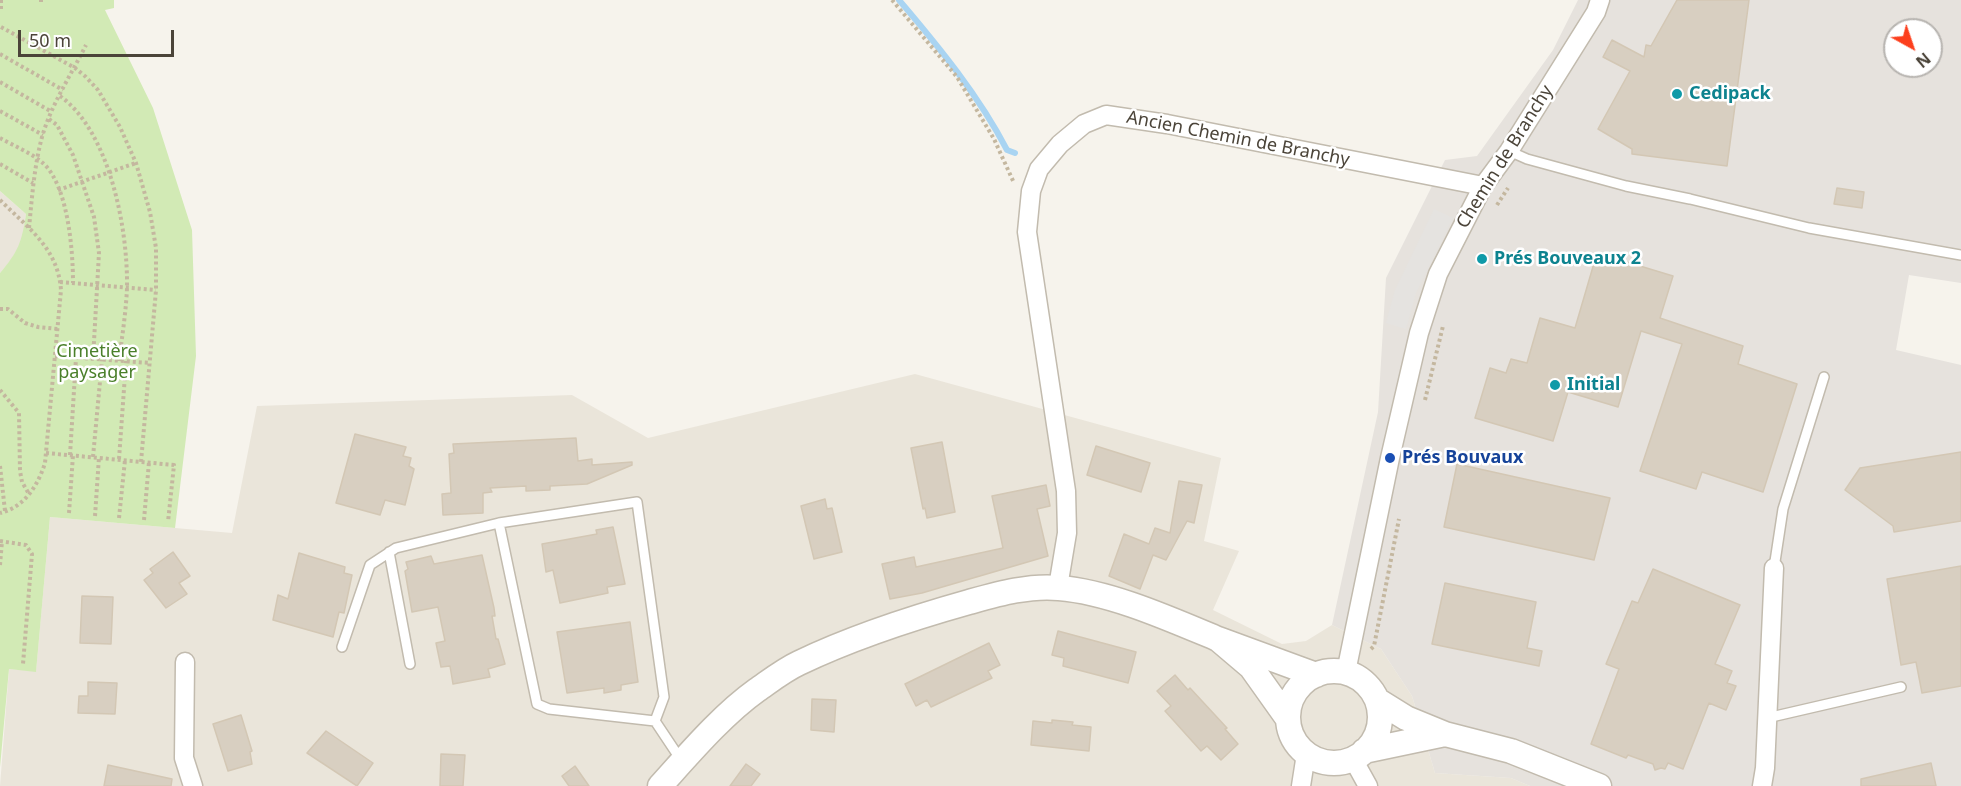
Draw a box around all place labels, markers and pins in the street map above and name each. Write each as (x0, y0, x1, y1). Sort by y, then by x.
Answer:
place label: Cedipack (1689, 83, 1771, 105)
marker: Cedipack (1670, 87, 1684, 101)
place label: Prés Bouveaux 2 (1494, 248, 1641, 270)
marker: Prés Bouveaux 2 (1475, 252, 1489, 266)
place label: Initial (1567, 374, 1620, 396)
marker: Initial (1548, 378, 1562, 392)
place label: Prés Bouvaux (1402, 447, 1523, 469)
marker: Prés Bouvaux (1383, 451, 1397, 465)

